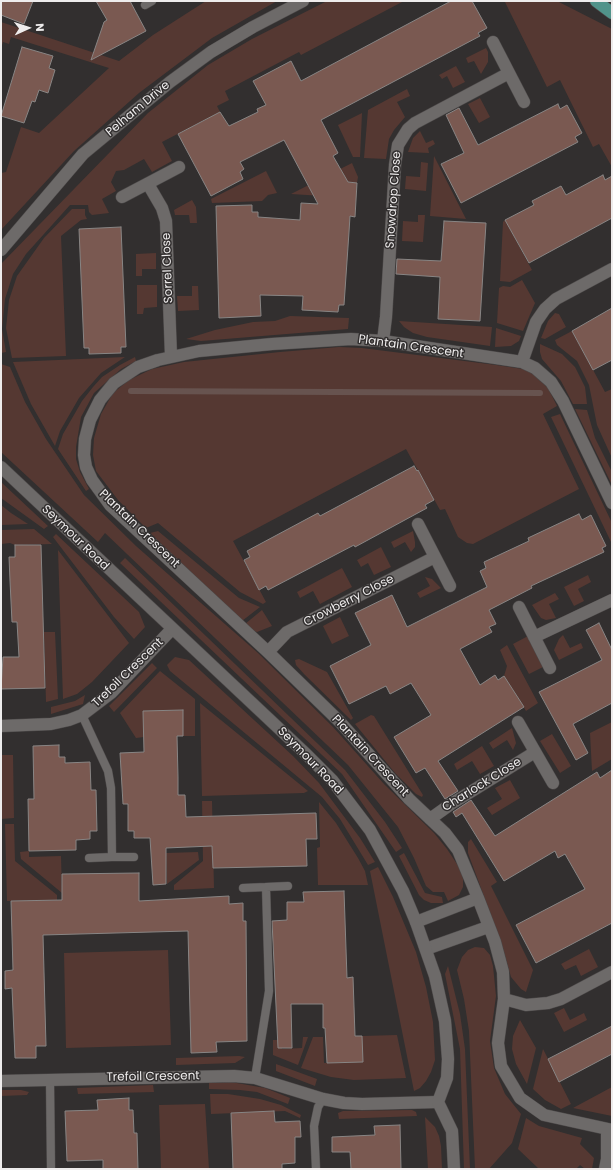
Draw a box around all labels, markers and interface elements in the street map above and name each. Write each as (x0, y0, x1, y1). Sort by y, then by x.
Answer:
north arrow (8, 8, 48, 48)
text: N (32, 23, 48, 32)
street label: Pelham Drive (103, 78, 173, 140)
street label: Snowdrop Close (383, 151, 405, 249)
street label: Sorrel Close (160, 232, 176, 304)
street label: Plantain Crescent (357, 332, 465, 362)
street label: Plantain Crescent (96, 487, 182, 571)
street label: Seymour Road (38, 502, 112, 574)
street label: Crowberry Close (301, 572, 397, 630)
street label: Trefoil Crescent (89, 635, 167, 711)
street label: Plantain Crescent (329, 712, 411, 800)
street label: Seymour Road (274, 724, 346, 798)
street label: Charlock Close (440, 755, 524, 815)
street label: Trefoil Crescent (106, 1069, 200, 1085)

